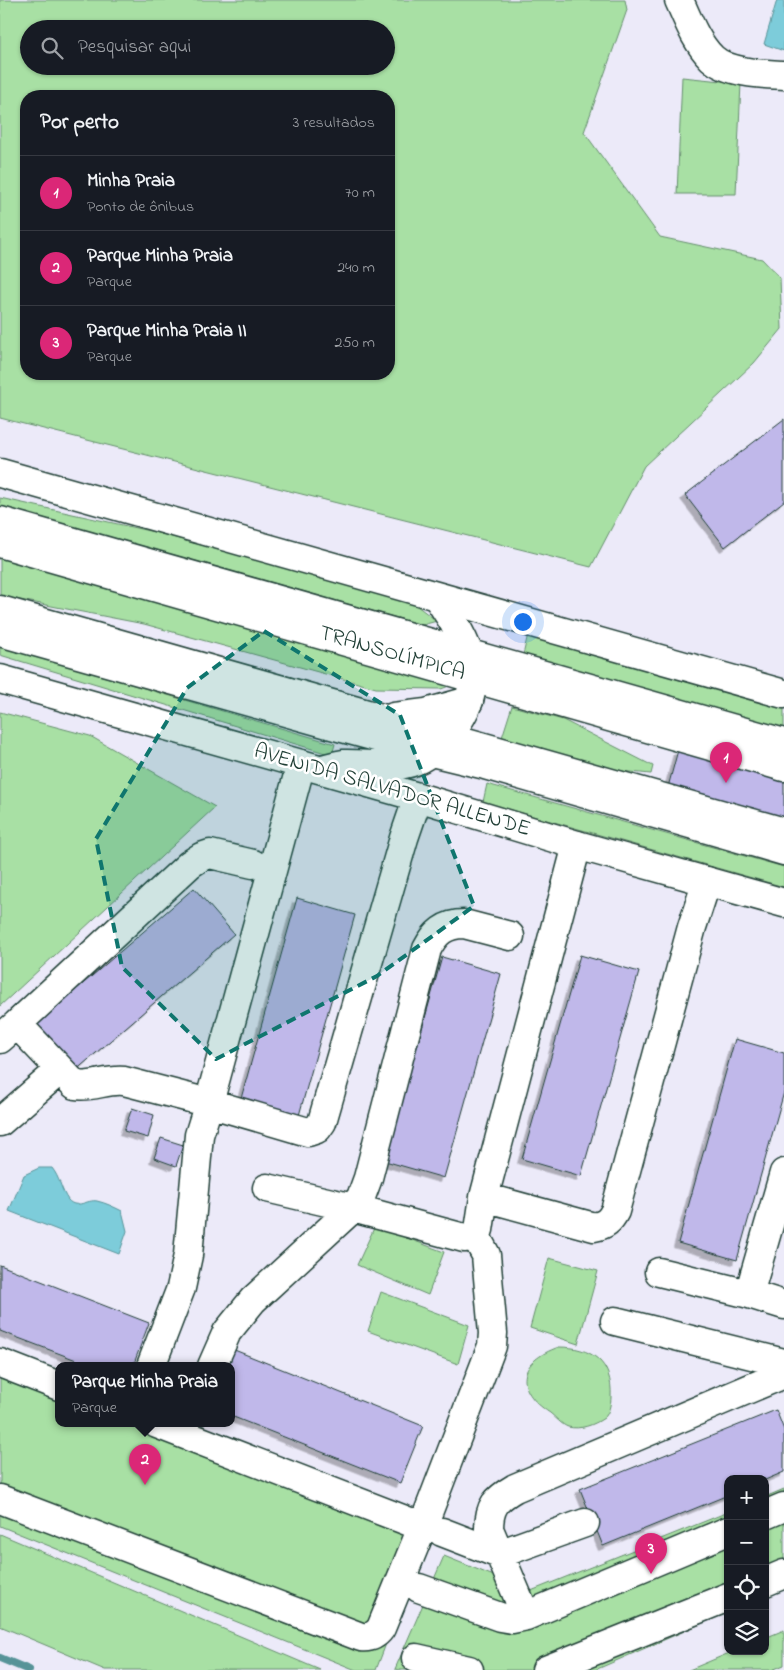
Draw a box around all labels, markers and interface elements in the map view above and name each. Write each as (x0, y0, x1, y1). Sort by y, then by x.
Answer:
search box (20, 20, 395, 75)
icon: search (38, 34, 66, 62)
text: Pesquisar aqui (78, 34, 191, 61)
text: Por perto (40, 108, 119, 138)
text: 3 resultados (293, 111, 375, 135)
text: Minha Praia (87, 168, 175, 195)
text: 1 (53, 181, 59, 205)
text: 70 m (345, 181, 375, 205)
text: Ponto de ônibus (87, 195, 194, 219)
text: Parque Minha Praia (87, 243, 233, 270)
text: 2 (52, 256, 60, 280)
text: 240 m (337, 256, 375, 280)
text: Parque (87, 270, 132, 294)
text: Parque Minha Praia II (87, 318, 247, 345)
text: 3 (53, 331, 59, 355)
text: 250 m (335, 331, 375, 355)
text: Parque (87, 345, 132, 369)
your location (510, 609, 536, 635)
street label: TRANSOLÍMPICA (315, 618, 469, 690)
street label: AVENIDA SALVADOR ALLENDE (250, 736, 534, 846)
pin: 1 (710, 742, 742, 783)
popup (55, 1362, 235, 1427)
text: Parque Minha Praia (72, 1369, 218, 1396)
text: Parque (72, 1396, 117, 1420)
pin: 2 (129, 1444, 161, 1485)
map controls (724, 1475, 769, 1655)
button: + (724, 1475, 769, 1520)
button: − (724, 1520, 769, 1565)
pin: 3 (635, 1533, 667, 1574)
button: locate (724, 1565, 769, 1610)
button: layers (724, 1610, 769, 1655)

